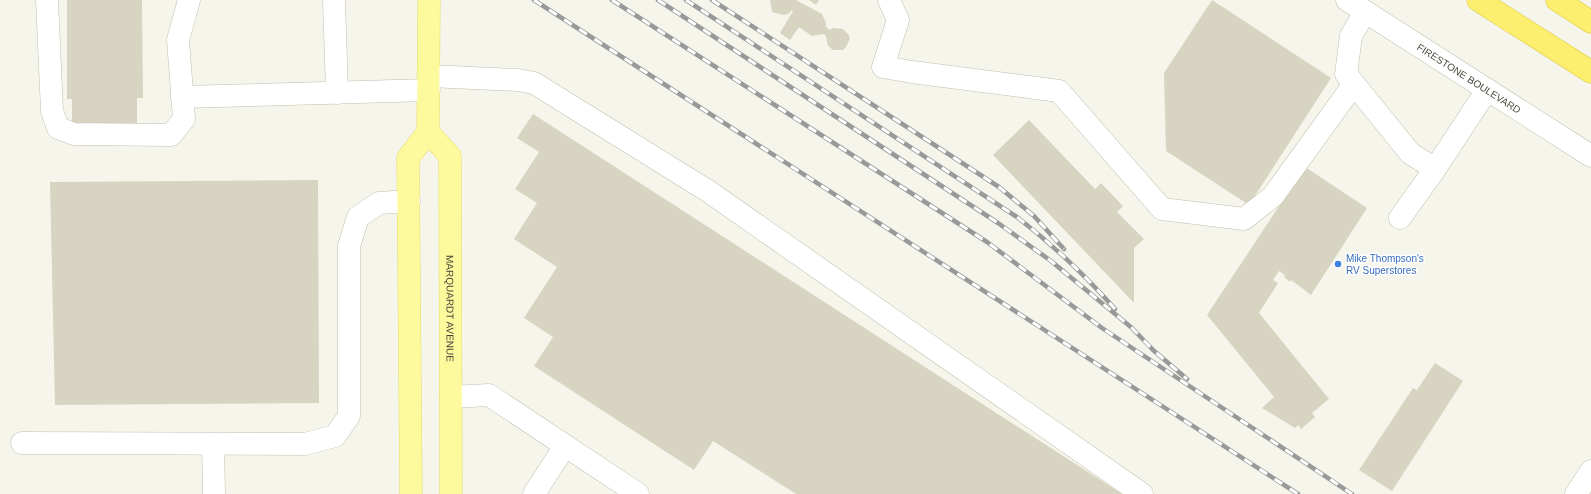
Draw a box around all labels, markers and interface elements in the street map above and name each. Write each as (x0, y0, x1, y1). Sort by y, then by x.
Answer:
street label: FIRESTONE BOULEVARD (1415, 41, 1523, 115)
place label: Mike Thompson's RV Superstores (1346, 253, 1424, 276)
street label: MARQUARDT AVENUE (445, 255, 456, 362)
marker: Mike Thompson's RV Superstores (1333, 259, 1343, 269)

